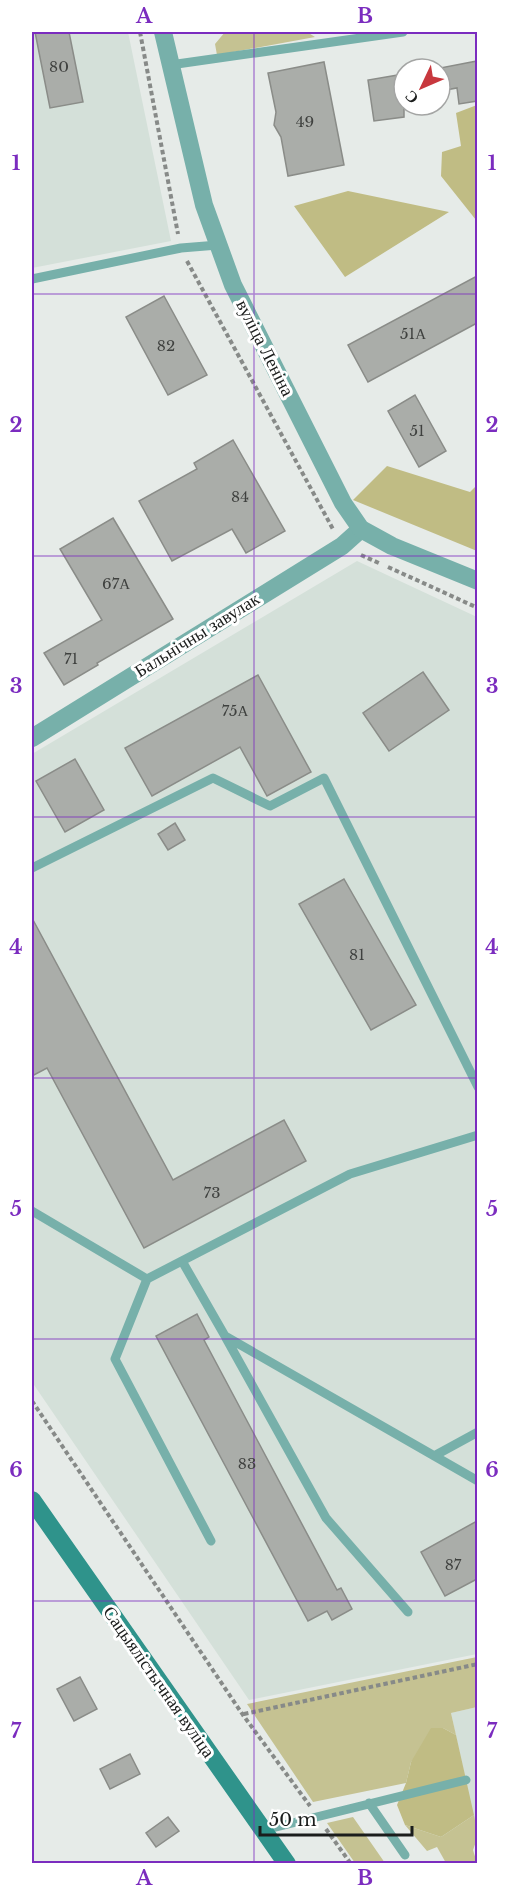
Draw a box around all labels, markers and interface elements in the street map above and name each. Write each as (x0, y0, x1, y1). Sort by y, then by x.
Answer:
text: A (135, 4, 153, 28)
text: B (357, 4, 373, 28)
house number: 80 (49, 57, 69, 76)
north arrow (392, 57, 452, 117)
text: С (400, 86, 422, 109)
house number: 49 (296, 112, 314, 131)
text: 1 (12, 151, 21, 175)
text: 1 (488, 151, 497, 175)
street label: вуліца Леніна (231, 296, 299, 400)
house number: 51А (400, 324, 426, 343)
house number: 82 (157, 336, 175, 355)
text: 2 (9, 413, 23, 437)
text: 2 (485, 413, 499, 437)
house number: 51 (409, 421, 425, 440)
house number: 84 (231, 487, 249, 506)
house number: 67А (102, 574, 130, 593)
street label: Бальнічны завулак (130, 588, 264, 682)
house number: 71 (64, 649, 78, 668)
text: 3 (10, 674, 22, 698)
text: 3 (486, 674, 498, 698)
house number: 75А (222, 701, 248, 720)
text: 4 (9, 935, 23, 959)
text: 4 (485, 935, 499, 959)
house number: 81 (349, 945, 365, 964)
house number: 73 (204, 1183, 220, 1202)
text: 5 (10, 1197, 22, 1221)
text: 5 (486, 1197, 498, 1221)
house number: 83 (238, 1454, 256, 1473)
text: 6 (9, 1458, 23, 1482)
text: 6 (485, 1458, 499, 1482)
house number: 87 (445, 1555, 462, 1574)
street label: Сацыялістычная вуліца (98, 1602, 220, 1762)
text: 7 (11, 1719, 22, 1743)
text: 7 (487, 1719, 498, 1743)
scale bar (260, 1799, 412, 1837)
text: 50 m (269, 1809, 317, 1831)
text: A (135, 1866, 153, 1890)
text: B (357, 1866, 373, 1890)

